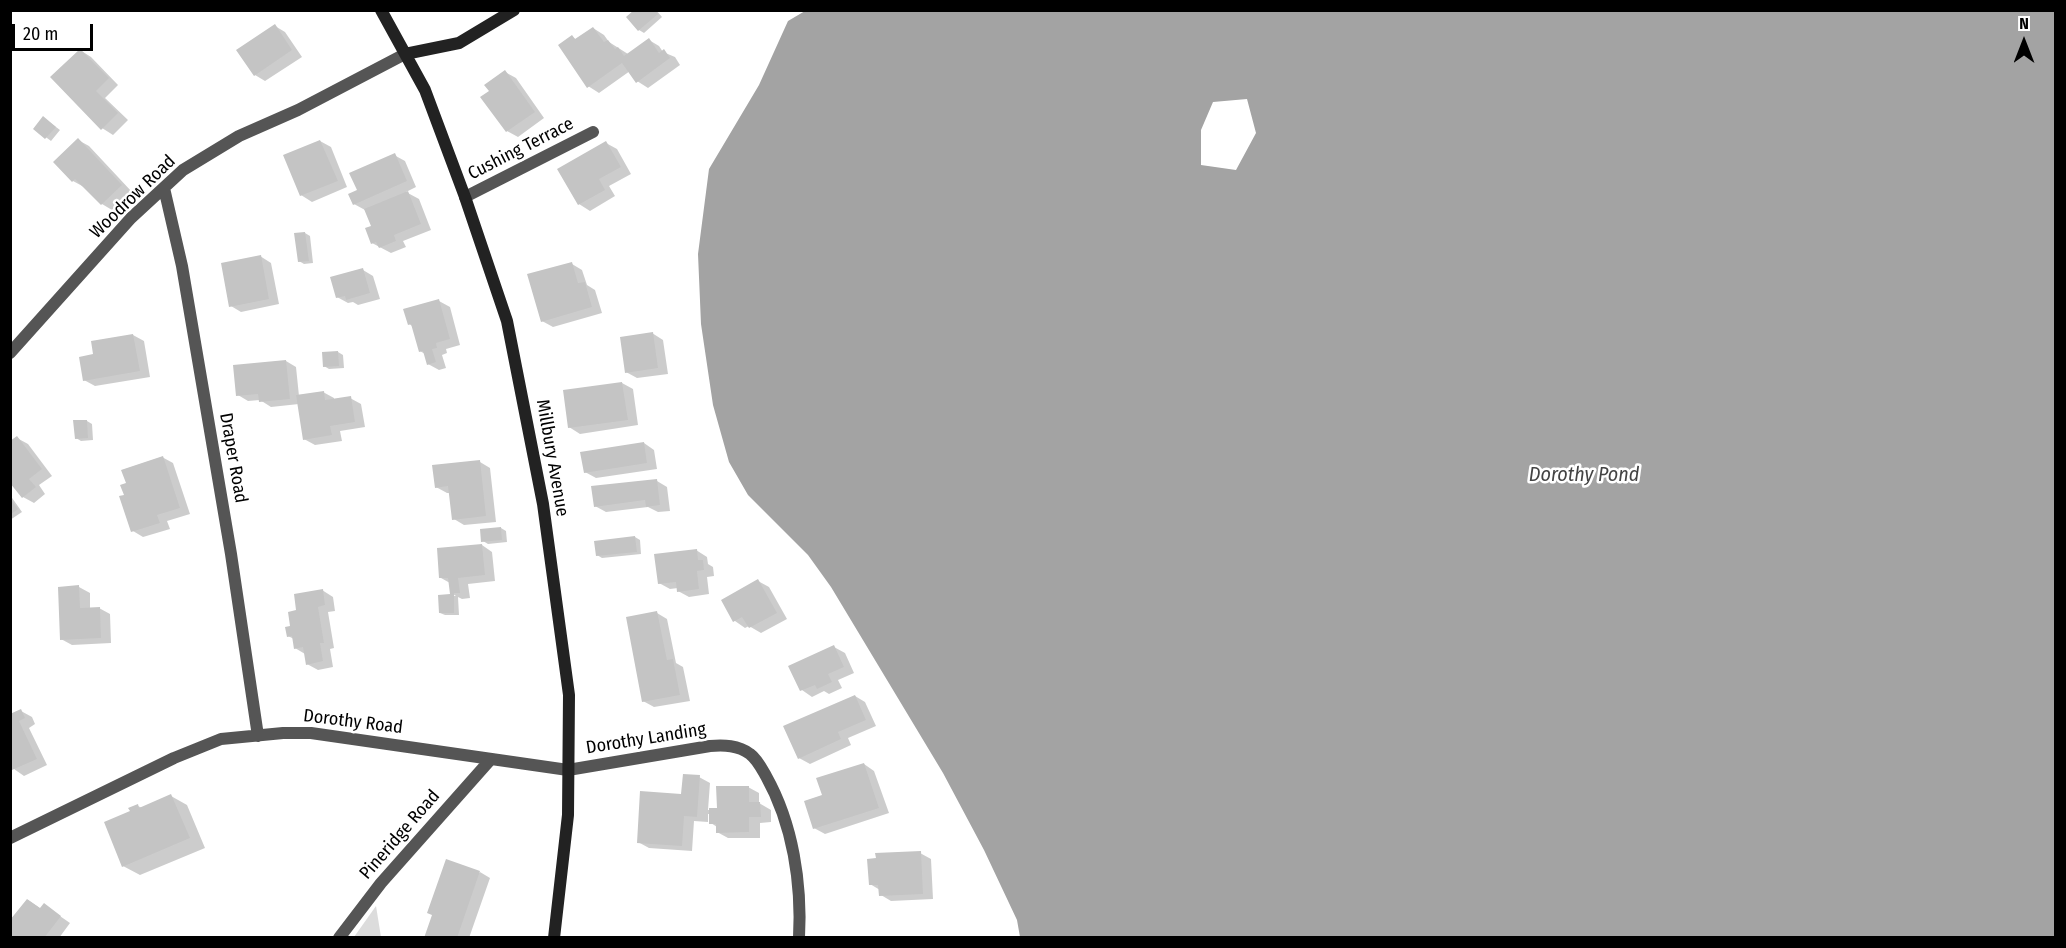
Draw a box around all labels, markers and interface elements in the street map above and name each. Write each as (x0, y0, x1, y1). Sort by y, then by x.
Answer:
scale bar (15, 12, 96, 50)
north arrow (1994, 12, 2054, 72)
text: N (2019, 14, 2029, 33)
text: 20 m (23, 23, 58, 45)
street label: Cushing Terrace (465, 113, 577, 185)
street label: Woodrow Road (86, 151, 180, 243)
street label: Millbury Avenue (531, 398, 573, 518)
street label: Draper Road (214, 411, 252, 505)
water label: Dorothy Pond (1529, 463, 1639, 487)
street label: Dorothy Road (302, 705, 404, 739)
street label: Dorothy Landing (585, 719, 707, 759)
street label: Pineridge Road (355, 786, 445, 884)

